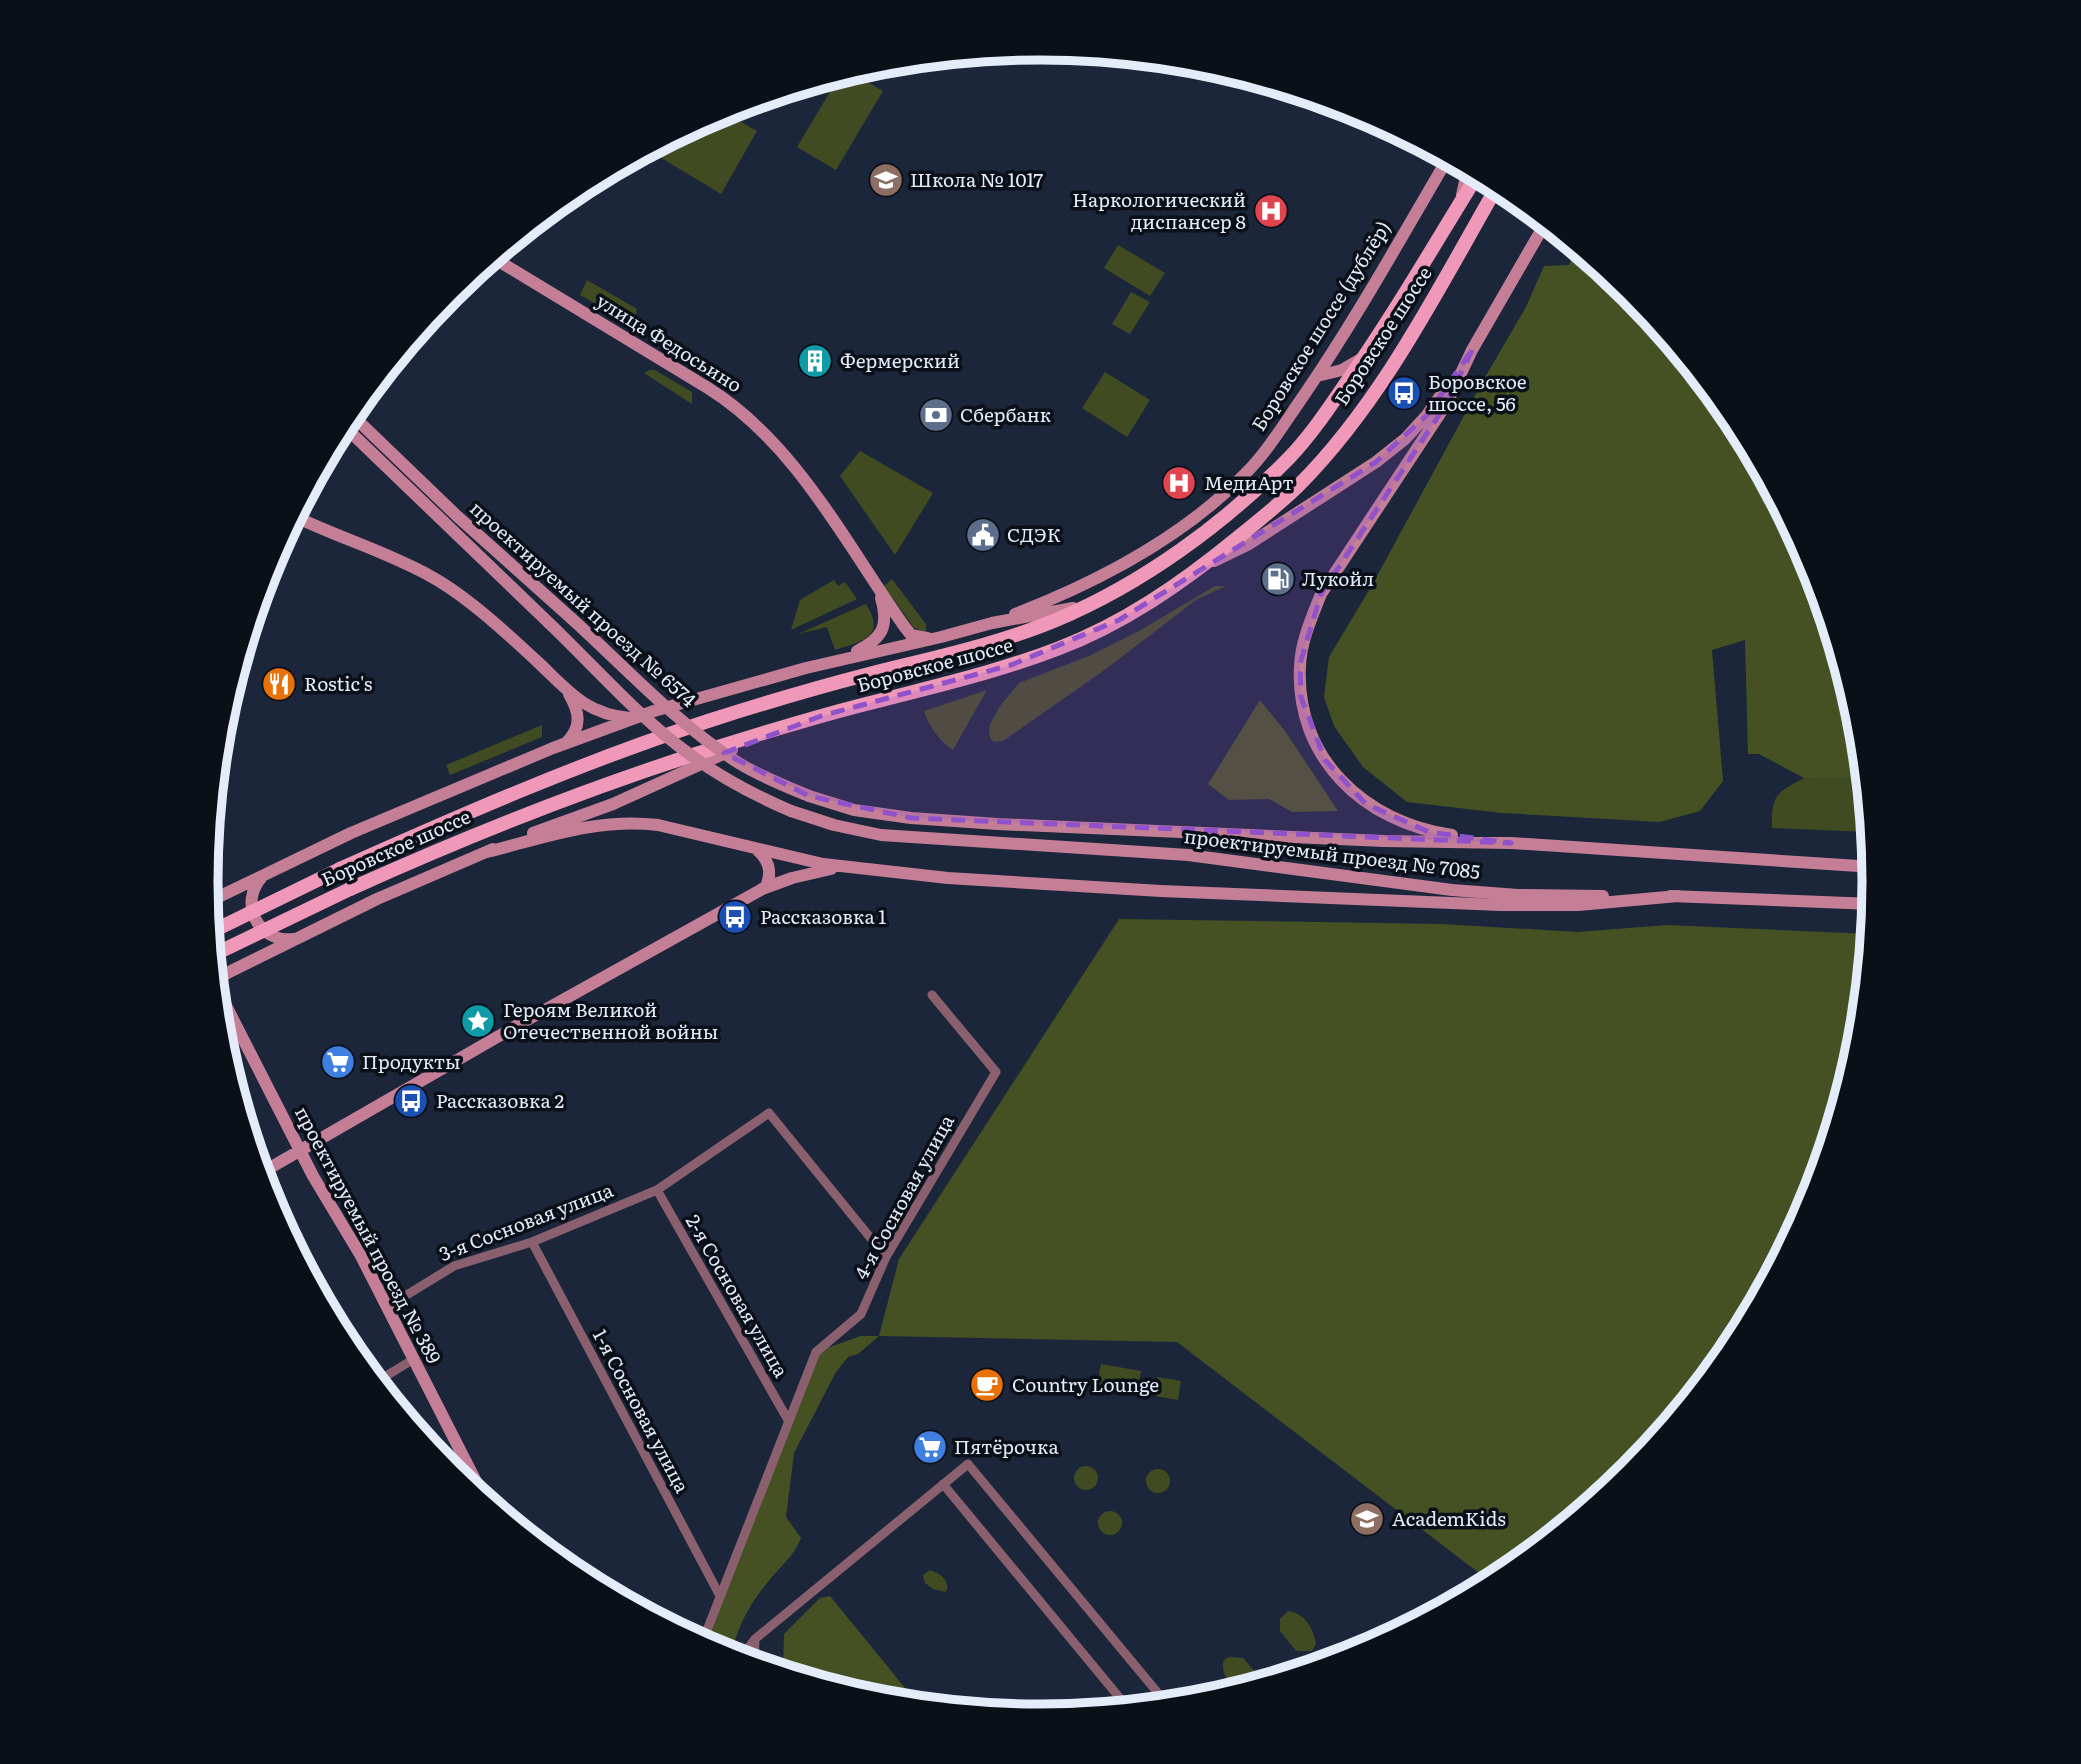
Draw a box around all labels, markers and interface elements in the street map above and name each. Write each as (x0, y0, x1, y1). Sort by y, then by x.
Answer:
school or university icon: Школа № 1017 (867, 161, 905, 199)
place label: Школа № 1017 (910, 165, 1044, 193)
place label: Наркологический диспансер 8 (1072, 185, 1246, 235)
hospital icon: Наркологический диспансер 8 (1252, 192, 1290, 230)
street label: Боровское шоссе (дублёр) (1247, 217, 1395, 435)
street label: Боровское шоссе (1330, 263, 1436, 409)
street label: улица Федосьино (591, 286, 748, 398)
building icon: Фермерский (796, 342, 834, 380)
place label: Фермерский (840, 346, 960, 374)
place label: Боровское шоссе, 56 (1428, 367, 1527, 417)
bus stop icon: Боровское шоссе, 56 (1385, 374, 1423, 412)
bank icon: Сбербанк (917, 396, 955, 434)
place label: Сбербанк (960, 400, 1052, 428)
hospital icon: МедиАрт (1160, 464, 1198, 502)
place label: МедиАрт (1204, 468, 1294, 496)
street label: проектируемый проезд № 6574 (464, 494, 703, 713)
public building icon: СДЭК (964, 516, 1002, 554)
place label: СДЭК (1007, 520, 1061, 548)
fuel station icon: Лукойл (1259, 560, 1297, 598)
place label: Лукойл (1302, 564, 1374, 592)
street label: Боровское шоссе (854, 630, 1016, 698)
restaurant icon: Rostic's (260, 665, 298, 703)
place label: Rostic's (304, 669, 373, 697)
street label: Боровское шоссе (317, 802, 475, 892)
street label: проектируемый проезд № 7085 (1183, 821, 1482, 885)
bus stop icon: Рассказовка 1 (716, 898, 754, 936)
place label: Рассказовка 1 (760, 902, 886, 930)
place label: Героям Великой Отечественной войны (503, 995, 718, 1045)
place icon: Героям Великой Отечественной войны (459, 1002, 497, 1040)
supermarket icon: Продукты (319, 1043, 357, 1081)
place label: Продукты (362, 1047, 461, 1075)
bus stop icon: Рассказовка 2 (392, 1082, 430, 1120)
place label: Рассказовка 2 (436, 1086, 564, 1114)
street label: проектируемый проезд № 389 (289, 1101, 449, 1368)
street label: 4-я Сосновая улица (846, 1108, 960, 1284)
street label: 3-я Сосновая улица (435, 1175, 617, 1267)
street label: 2-я Сосновая улица (680, 1209, 796, 1383)
street label: 1-я Сосновая улица (587, 1324, 697, 1498)
cafe icon: Country Lounge (968, 1366, 1006, 1404)
place label: Country Lounge (1012, 1370, 1159, 1398)
supermarket icon: Пятёрочка (911, 1428, 949, 1466)
place label: Пятёрочка (954, 1432, 1059, 1460)
school or university icon: AcademKids (1348, 1500, 1386, 1538)
place label: AcademKids (1392, 1504, 1506, 1532)

